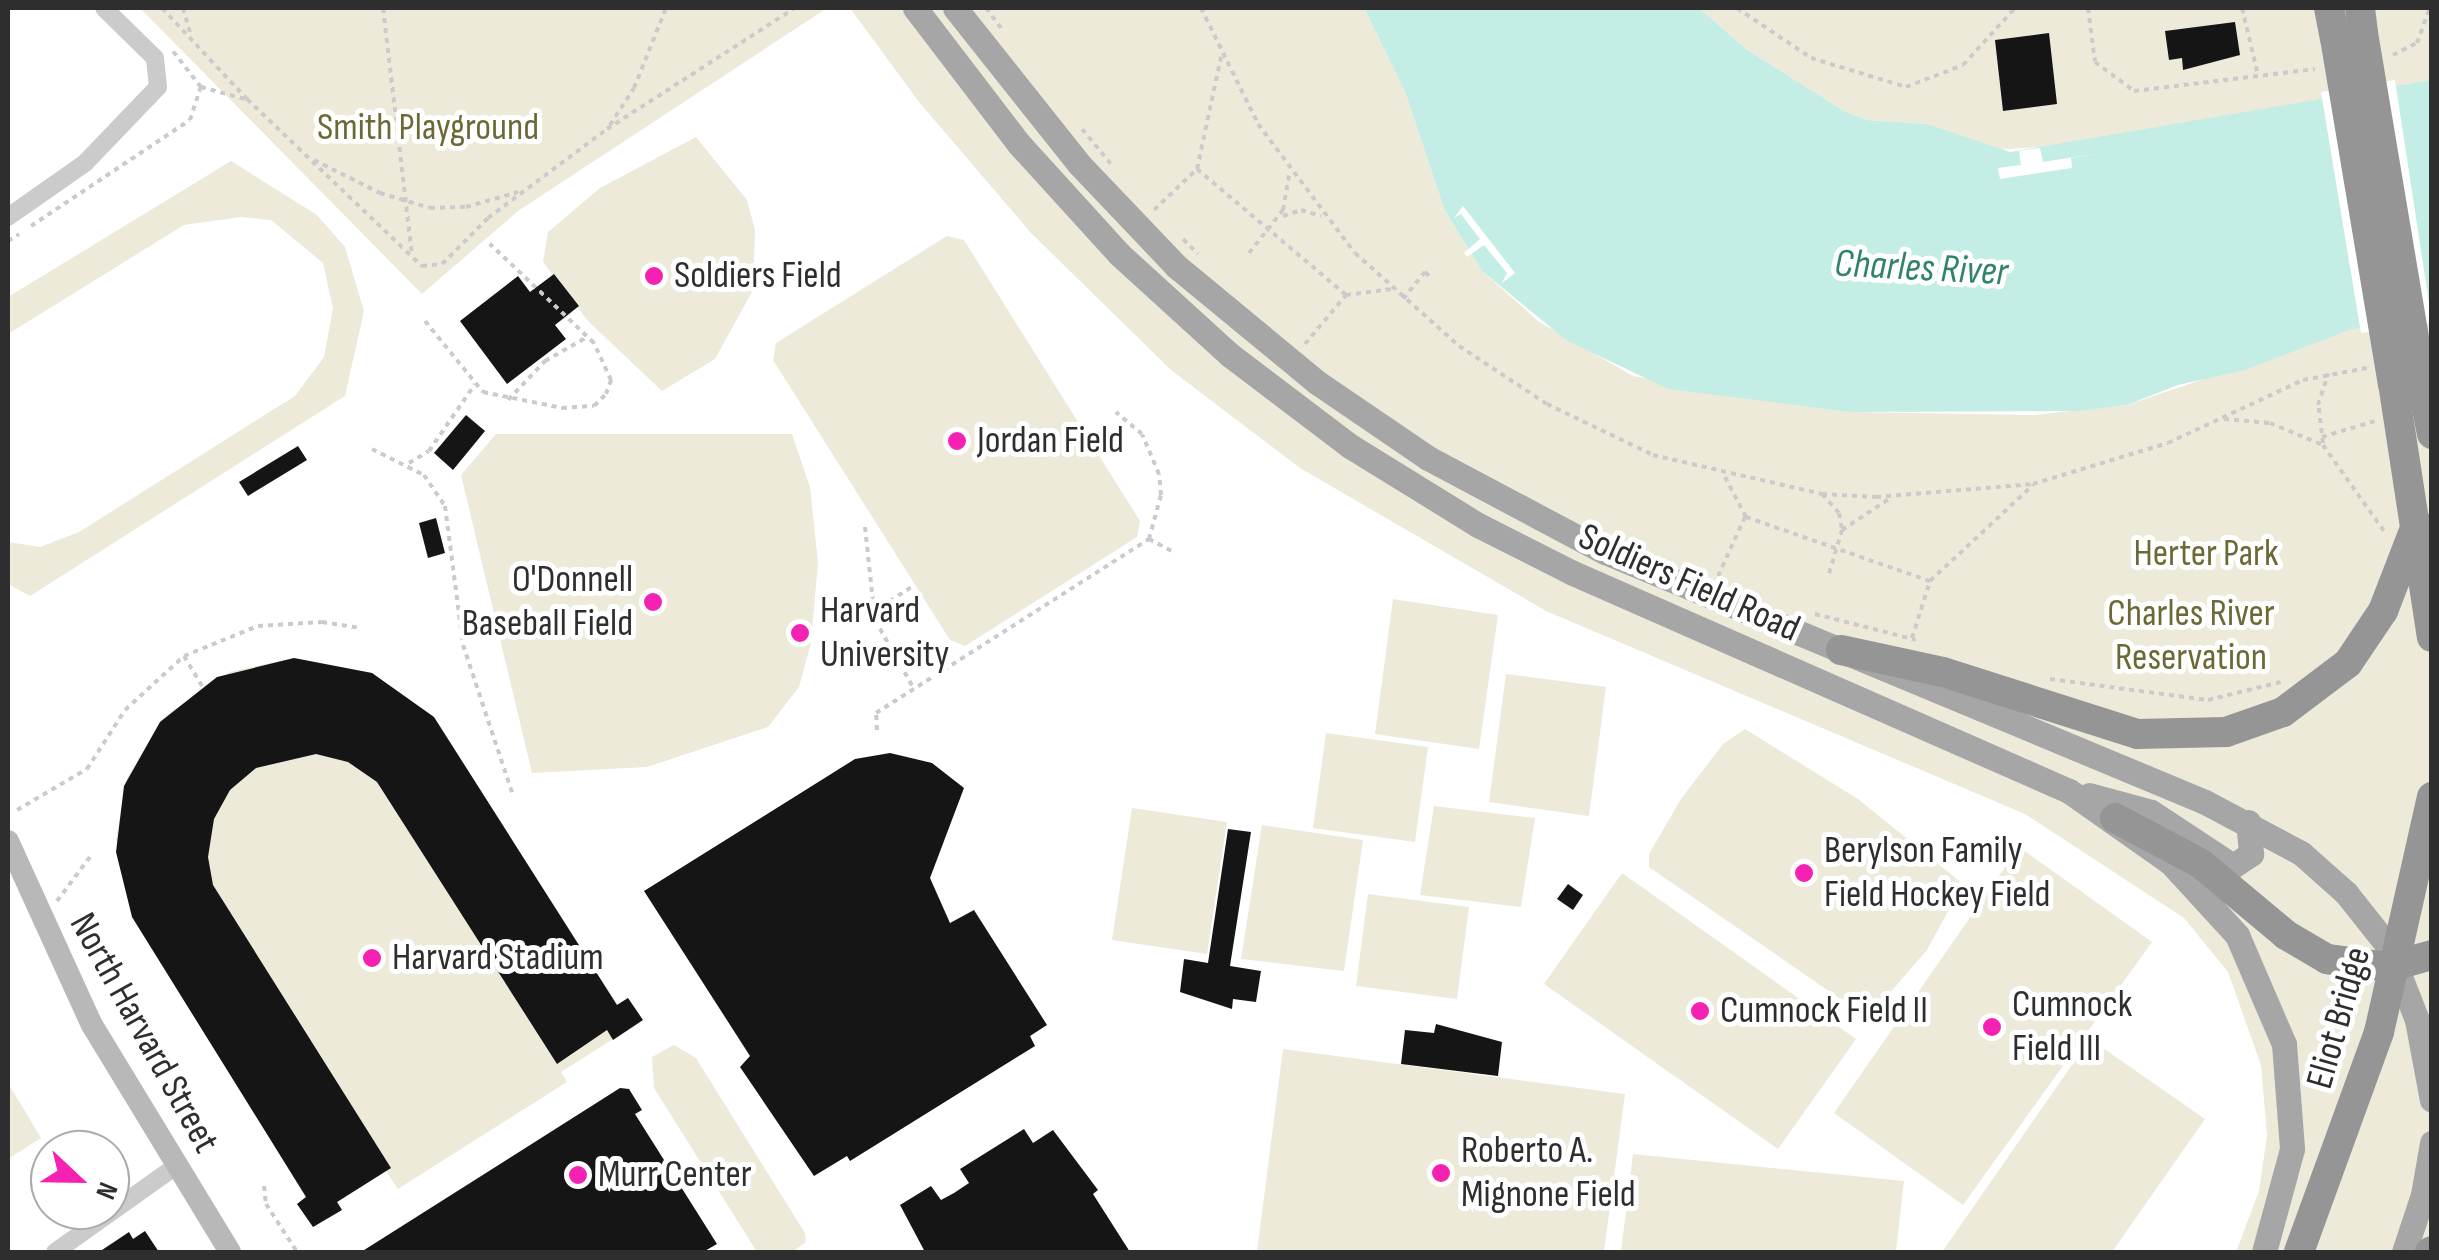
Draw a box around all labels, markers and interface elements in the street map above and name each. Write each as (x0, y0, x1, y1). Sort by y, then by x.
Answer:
park label: Smith Playground (317, 105, 539, 151)
water label: Charles River (1833, 239, 2009, 297)
place label: Soldiers Field (674, 253, 842, 299)
marker: Soldiers Field (643, 265, 665, 287)
place label: Jordan Field (977, 418, 1124, 464)
marker: Jordan Field (946, 430, 968, 452)
street label: Soldiers Field Road (1572, 514, 1806, 652)
park label: Herter Park (2133, 531, 2279, 577)
place label: O'Donnell Baseball Field (462, 557, 633, 646)
place label: Harvard University (820, 588, 949, 678)
marker: O'Donnell Baseball Field (642, 591, 664, 613)
park label: Charles River Reservation (2107, 591, 2275, 680)
marker: Harvard University (789, 622, 811, 644)
place label: Berylson Family Field Hockey Field (1824, 828, 2050, 918)
marker: Berylson Family Field Hockey Field (1793, 862, 1815, 884)
street label: North Harvard Street (59, 905, 229, 1161)
place label: Harvard Stadium (392, 935, 604, 981)
street label: Eliot Bridge (2297, 942, 2381, 1094)
marker: Harvard Stadium (361, 947, 383, 969)
place label: Cumnock Field III (2012, 982, 2132, 1072)
place label: Cumnock Field II (1720, 988, 1928, 1034)
marker: Cumnock Field II (1689, 1000, 1711, 1022)
marker: Cumnock Field III (1981, 1016, 2003, 1038)
place label: Roberto A. Mignone Field (1461, 1128, 1636, 1218)
north arrow (30, 1130, 130, 1230)
place label: Murr Center (598, 1152, 752, 1198)
marker: Roberto A. Mignone Field (1430, 1162, 1452, 1184)
marker: Murr Center (567, 1164, 589, 1186)
text: N (88, 1178, 125, 1204)

